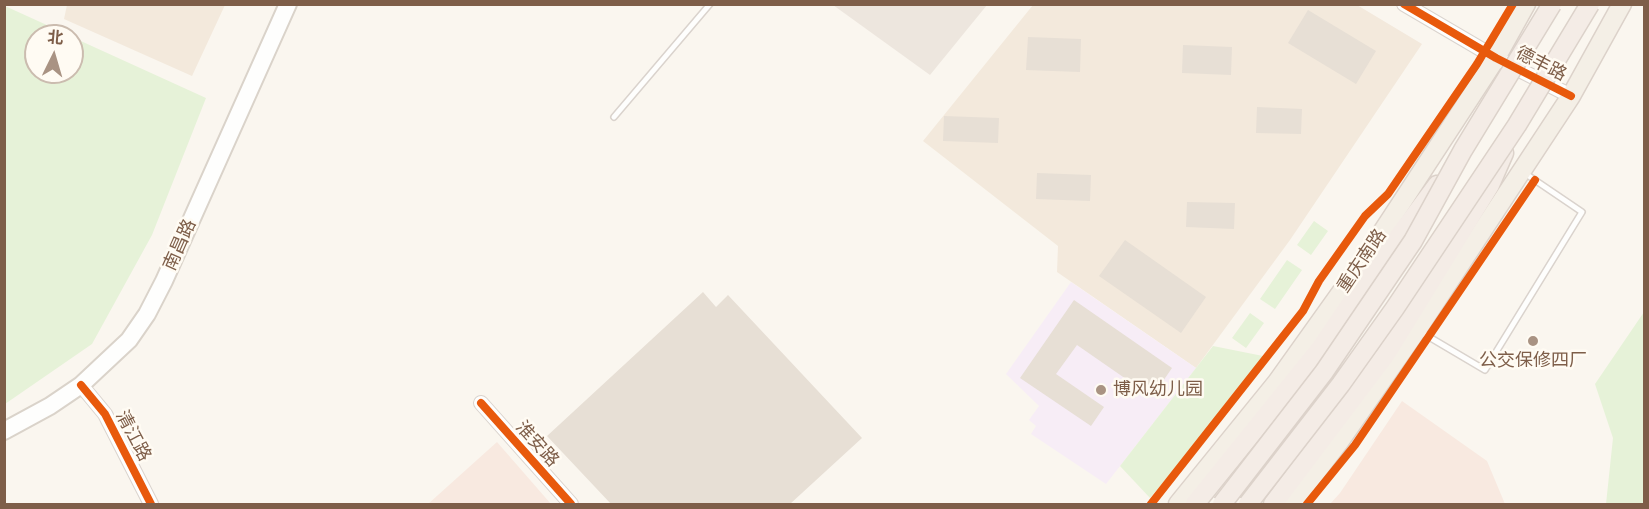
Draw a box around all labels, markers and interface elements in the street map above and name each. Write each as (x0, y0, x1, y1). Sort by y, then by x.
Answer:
north arrow (24, 24, 84, 84)
text: 北 (47, 27, 64, 48)
street label: 德丰路 (1512, 42, 1570, 86)
street label: 南昌路 (159, 216, 201, 274)
street label: 重庆南路 (1333, 225, 1391, 297)
marker: 公交保修四厂 (1526, 334, 1540, 348)
place label: 公交保修四厂 (1479, 350, 1587, 372)
place label: 博风幼儿园 (1113, 379, 1203, 401)
marker: 博风幼儿园 (1094, 383, 1108, 397)
street label: 清江路 (111, 407, 155, 465)
street label: 淮安路 (511, 417, 563, 471)

